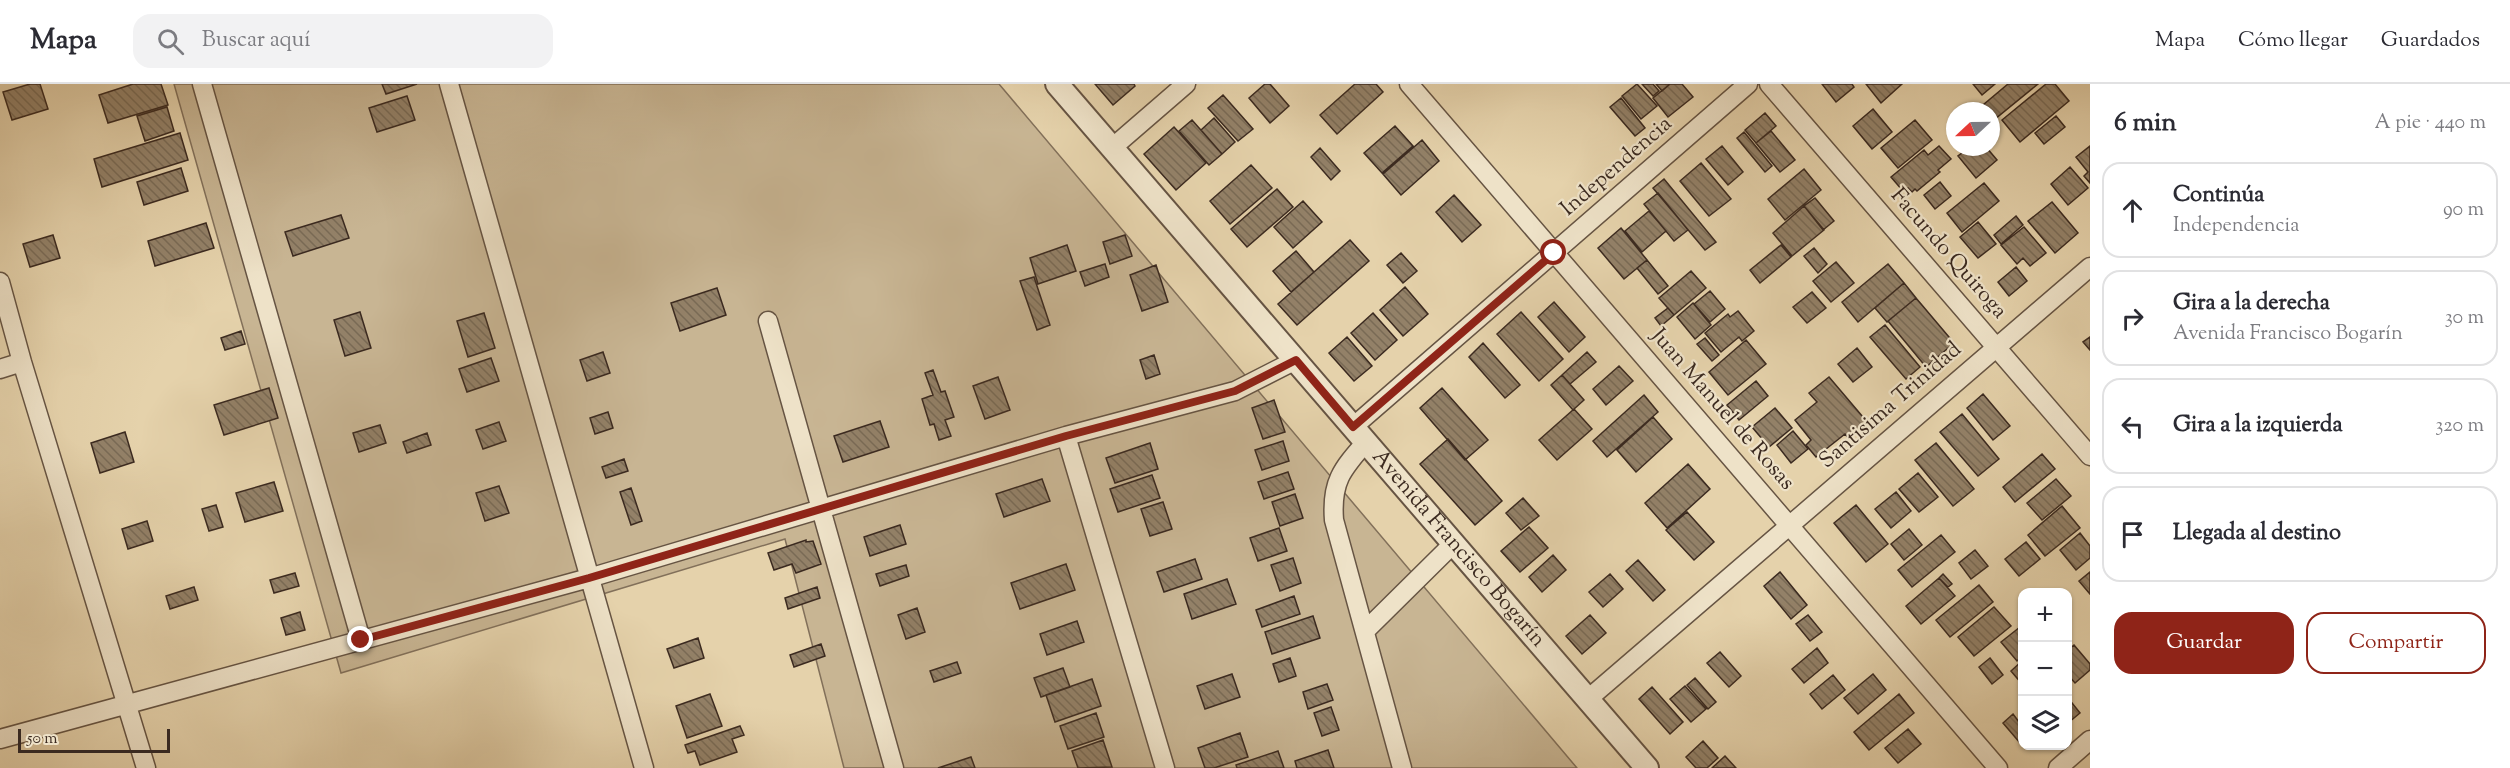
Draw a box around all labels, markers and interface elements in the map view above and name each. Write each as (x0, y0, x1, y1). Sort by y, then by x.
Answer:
search box (133, 14, 553, 68)
text: Mapa (30, 21, 97, 61)
icon: search (154, 25, 187, 58)
text: Buscar aquí (202, 25, 311, 57)
text: Mapa (2155, 26, 2205, 56)
text: Cómo llegar (2238, 26, 2348, 56)
text: Guardados (2381, 26, 2480, 56)
north arrow (1946, 102, 2000, 156)
text: 6 min (2114, 105, 2177, 142)
street label: Independencia (1554, 109, 1680, 225)
text: A pie · 440 m (2375, 109, 2486, 138)
text: Continúa (2173, 180, 2264, 212)
street label: Facundo Quiroga (1882, 181, 2014, 327)
icon: ahead (2116, 194, 2149, 227)
text: 90 m (2443, 196, 2484, 225)
text: Independencia (2173, 212, 2299, 241)
route start (1540, 239, 1566, 265)
text: Gira a la derecha (2173, 288, 2330, 320)
icon: right (2116, 302, 2149, 335)
text: 30 m (2445, 304, 2484, 333)
text: Avenida Francisco Bogarín (2173, 320, 2403, 349)
street label: Juan Manuel de Rosas (1642, 321, 1801, 498)
street label: Santisima Trinidad (1813, 335, 1969, 477)
icon: left (2116, 410, 2149, 443)
text: Gira a la izquierda (2173, 410, 2343, 442)
text: 320 m (2435, 412, 2484, 441)
street label: Avenida Francisco Bogarín (1363, 443, 1553, 655)
icon: arrive (2116, 518, 2149, 551)
text: Llegada al destino (2173, 518, 2341, 550)
map controls (2018, 588, 2072, 750)
button: + (2018, 588, 2072, 642)
button: Guardar (2114, 612, 2294, 674)
button: Compartir (2306, 612, 2486, 674)
route end (347, 626, 373, 652)
button: − (2018, 642, 2072, 696)
button: layers (2018, 696, 2072, 750)
scale bar (18, 726, 170, 754)
text: 50 m (27, 728, 58, 751)

